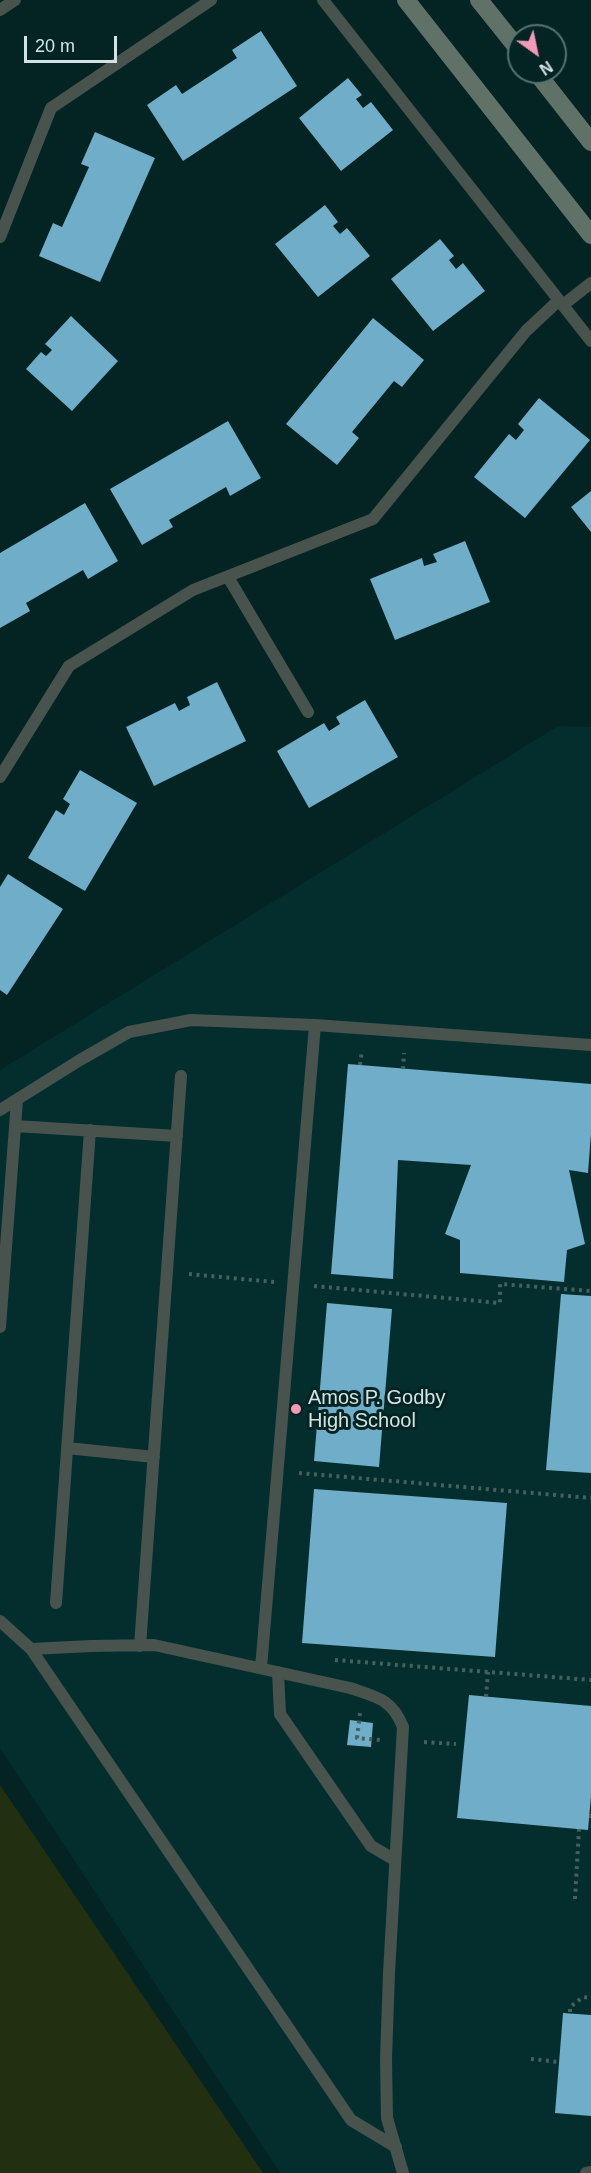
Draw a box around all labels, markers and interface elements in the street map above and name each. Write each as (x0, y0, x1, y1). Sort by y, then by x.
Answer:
scale bar (27, 24, 120, 62)
north arrow (507, 24, 567, 84)
text: 20 m (35, 36, 75, 56)
text: N (537, 58, 555, 78)
place label: Amos P. Godby High School (308, 1386, 445, 1433)
marker: Amos P. Godby High School (289, 1402, 303, 1416)

